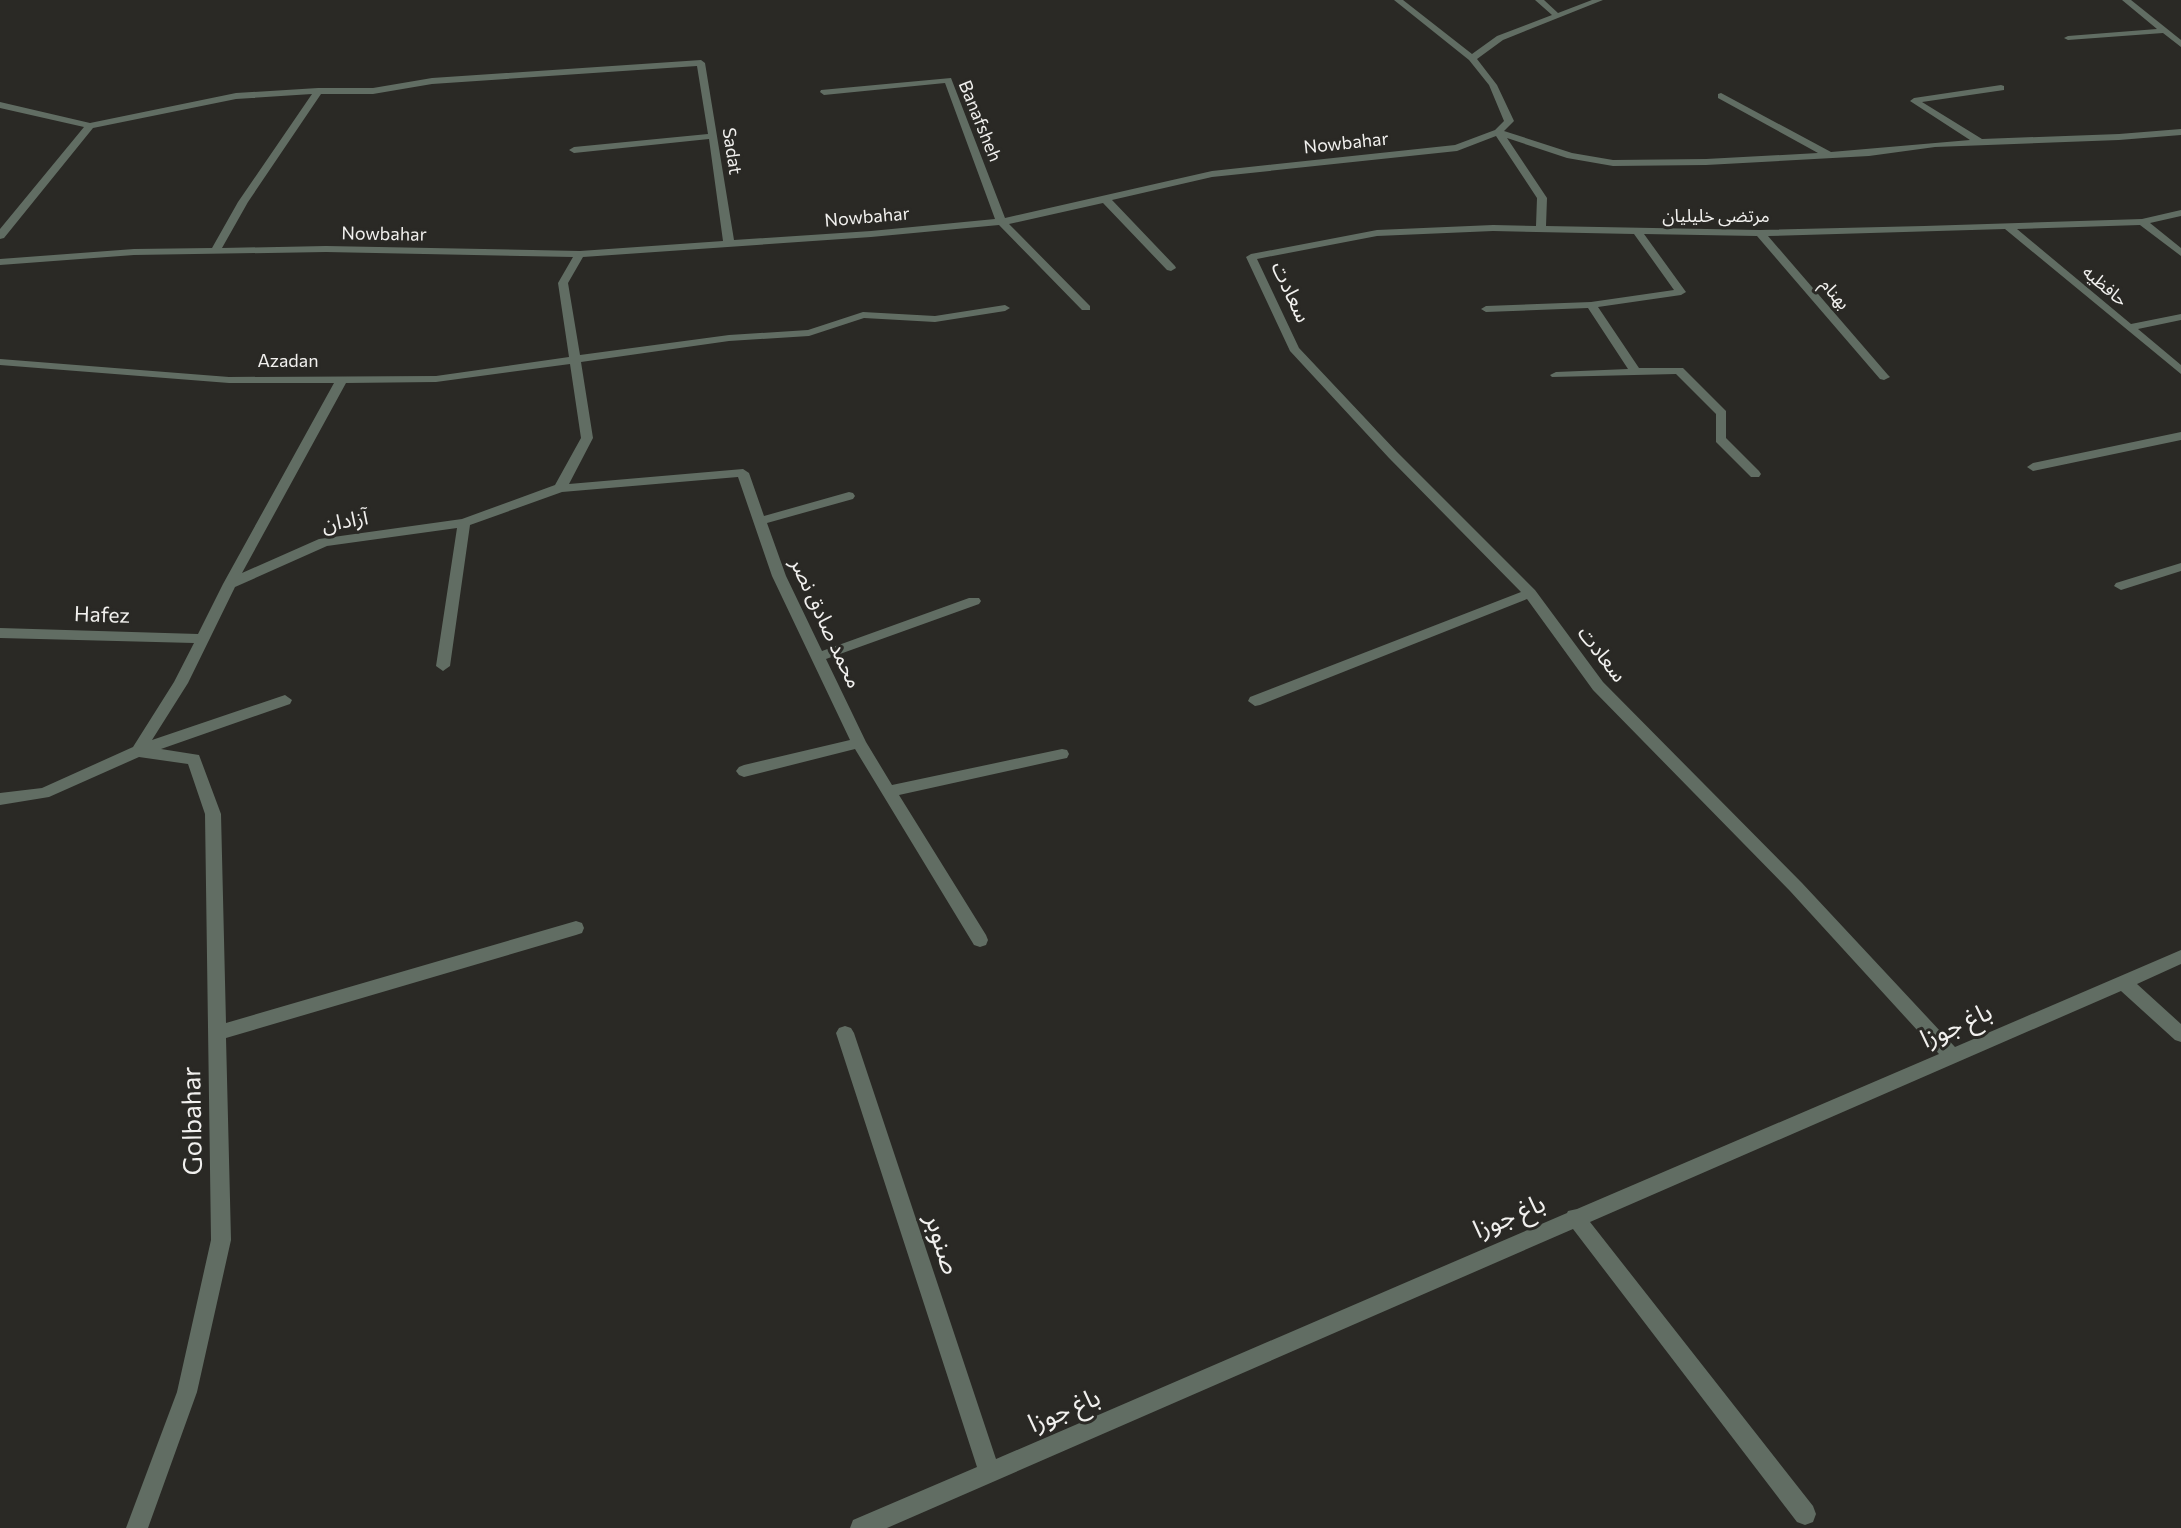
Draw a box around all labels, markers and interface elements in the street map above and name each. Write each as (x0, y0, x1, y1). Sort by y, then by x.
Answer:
street label: Banafsheh (955, 77, 1007, 165)
street label: Sadat (718, 126, 748, 176)
street label: Nowbahar (1302, 127, 1390, 157)
street label: Nowbahar (823, 201, 910, 231)
street label: مرتضی خلیلیان (1662, 204, 1770, 227)
street label: Nowbahar (341, 221, 427, 245)
street label: سعادت (1267, 257, 1317, 326)
street label: حافظیه (2079, 260, 2133, 310)
street label: بهنام (1813, 273, 1855, 316)
street label: Azadan (258, 349, 318, 371)
street label: آزادان (320, 503, 371, 537)
street label: محمد صادق نصر (785, 552, 868, 692)
street label: Hafez (74, 600, 130, 627)
street label: سعادت (1574, 620, 1633, 686)
street label: باغ جوزا (1915, 994, 1998, 1058)
street label: Golbahar (174, 1066, 207, 1176)
street label: باغ جوزا (1468, 1186, 1551, 1248)
street label: صنوبر (919, 1208, 969, 1278)
street label: باغ جوزا (1023, 1380, 1106, 1442)

